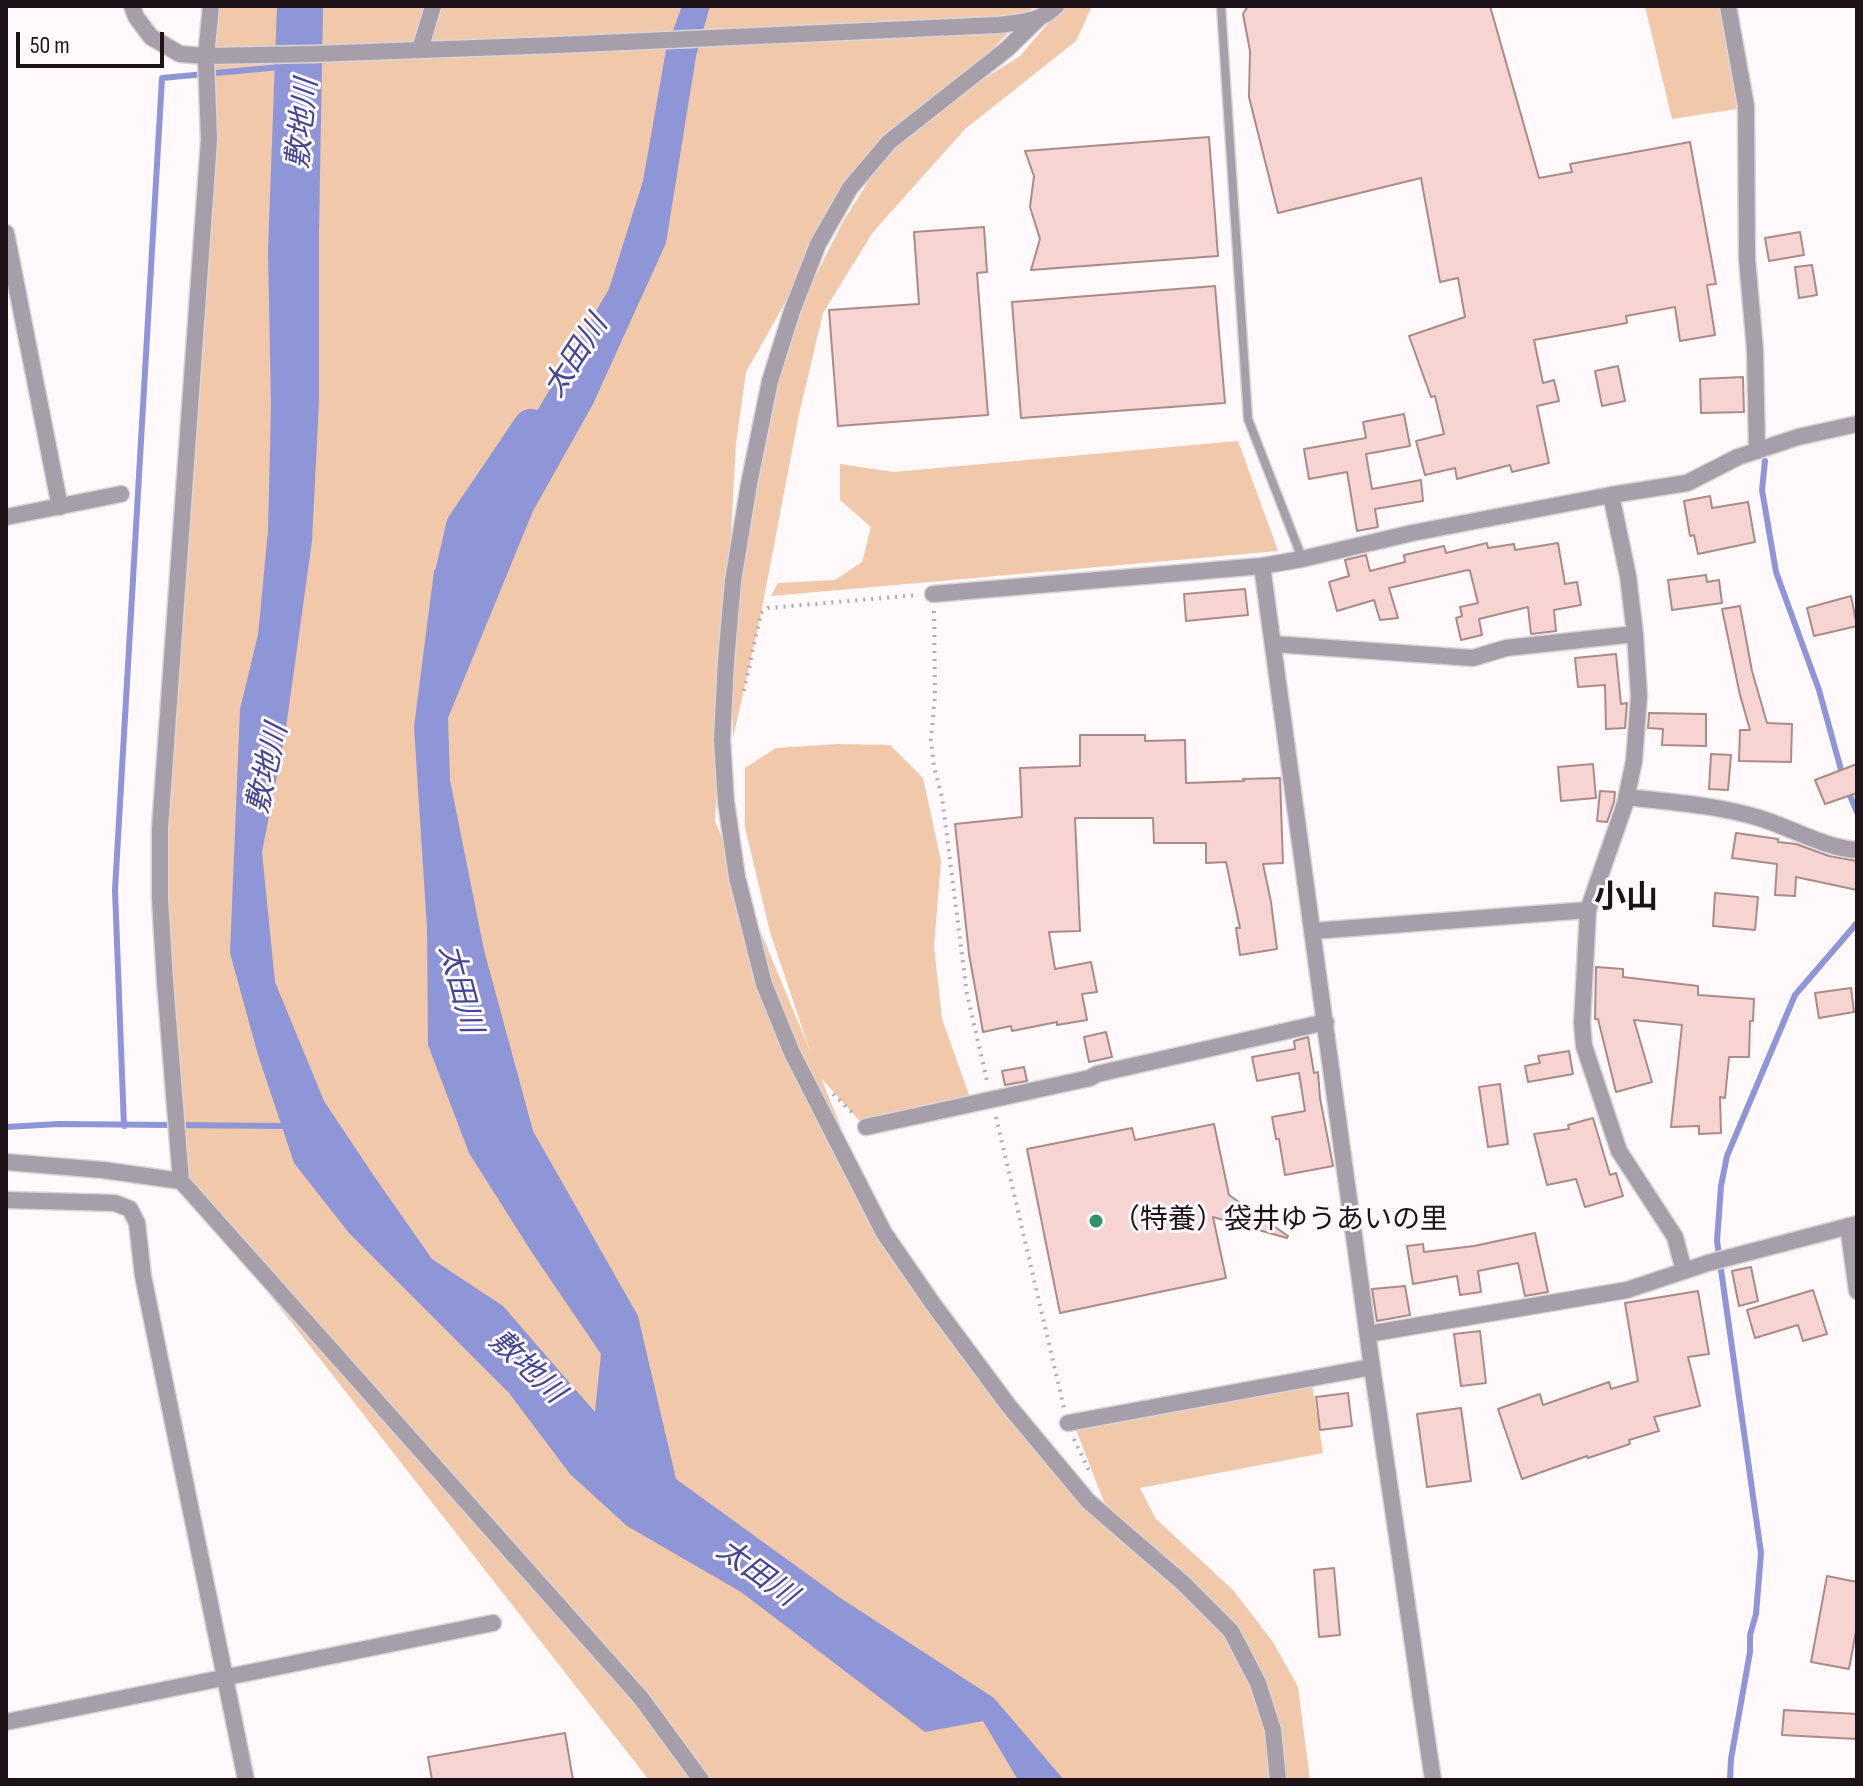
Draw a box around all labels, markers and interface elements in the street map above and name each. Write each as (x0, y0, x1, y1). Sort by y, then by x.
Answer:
scale bar (20, 16, 168, 66)
text: 50 m (30, 31, 70, 60)
water label: 敷地川 (281, 77, 327, 171)
water label: 太田川 (537, 309, 617, 405)
water label: 敷地川 (241, 721, 297, 817)
district label: 小山 (1594, 880, 1658, 918)
water label: 太田川 (430, 941, 488, 1037)
place label: （特養）袋井ゆうあいの里 (1112, 1204, 1448, 1238)
marker: （特養）袋井ゆうあいの里 (1087, 1212, 1105, 1230)
water label: 敷地川 (481, 1324, 571, 1412)
water label: 太田川 (709, 1533, 803, 1615)

